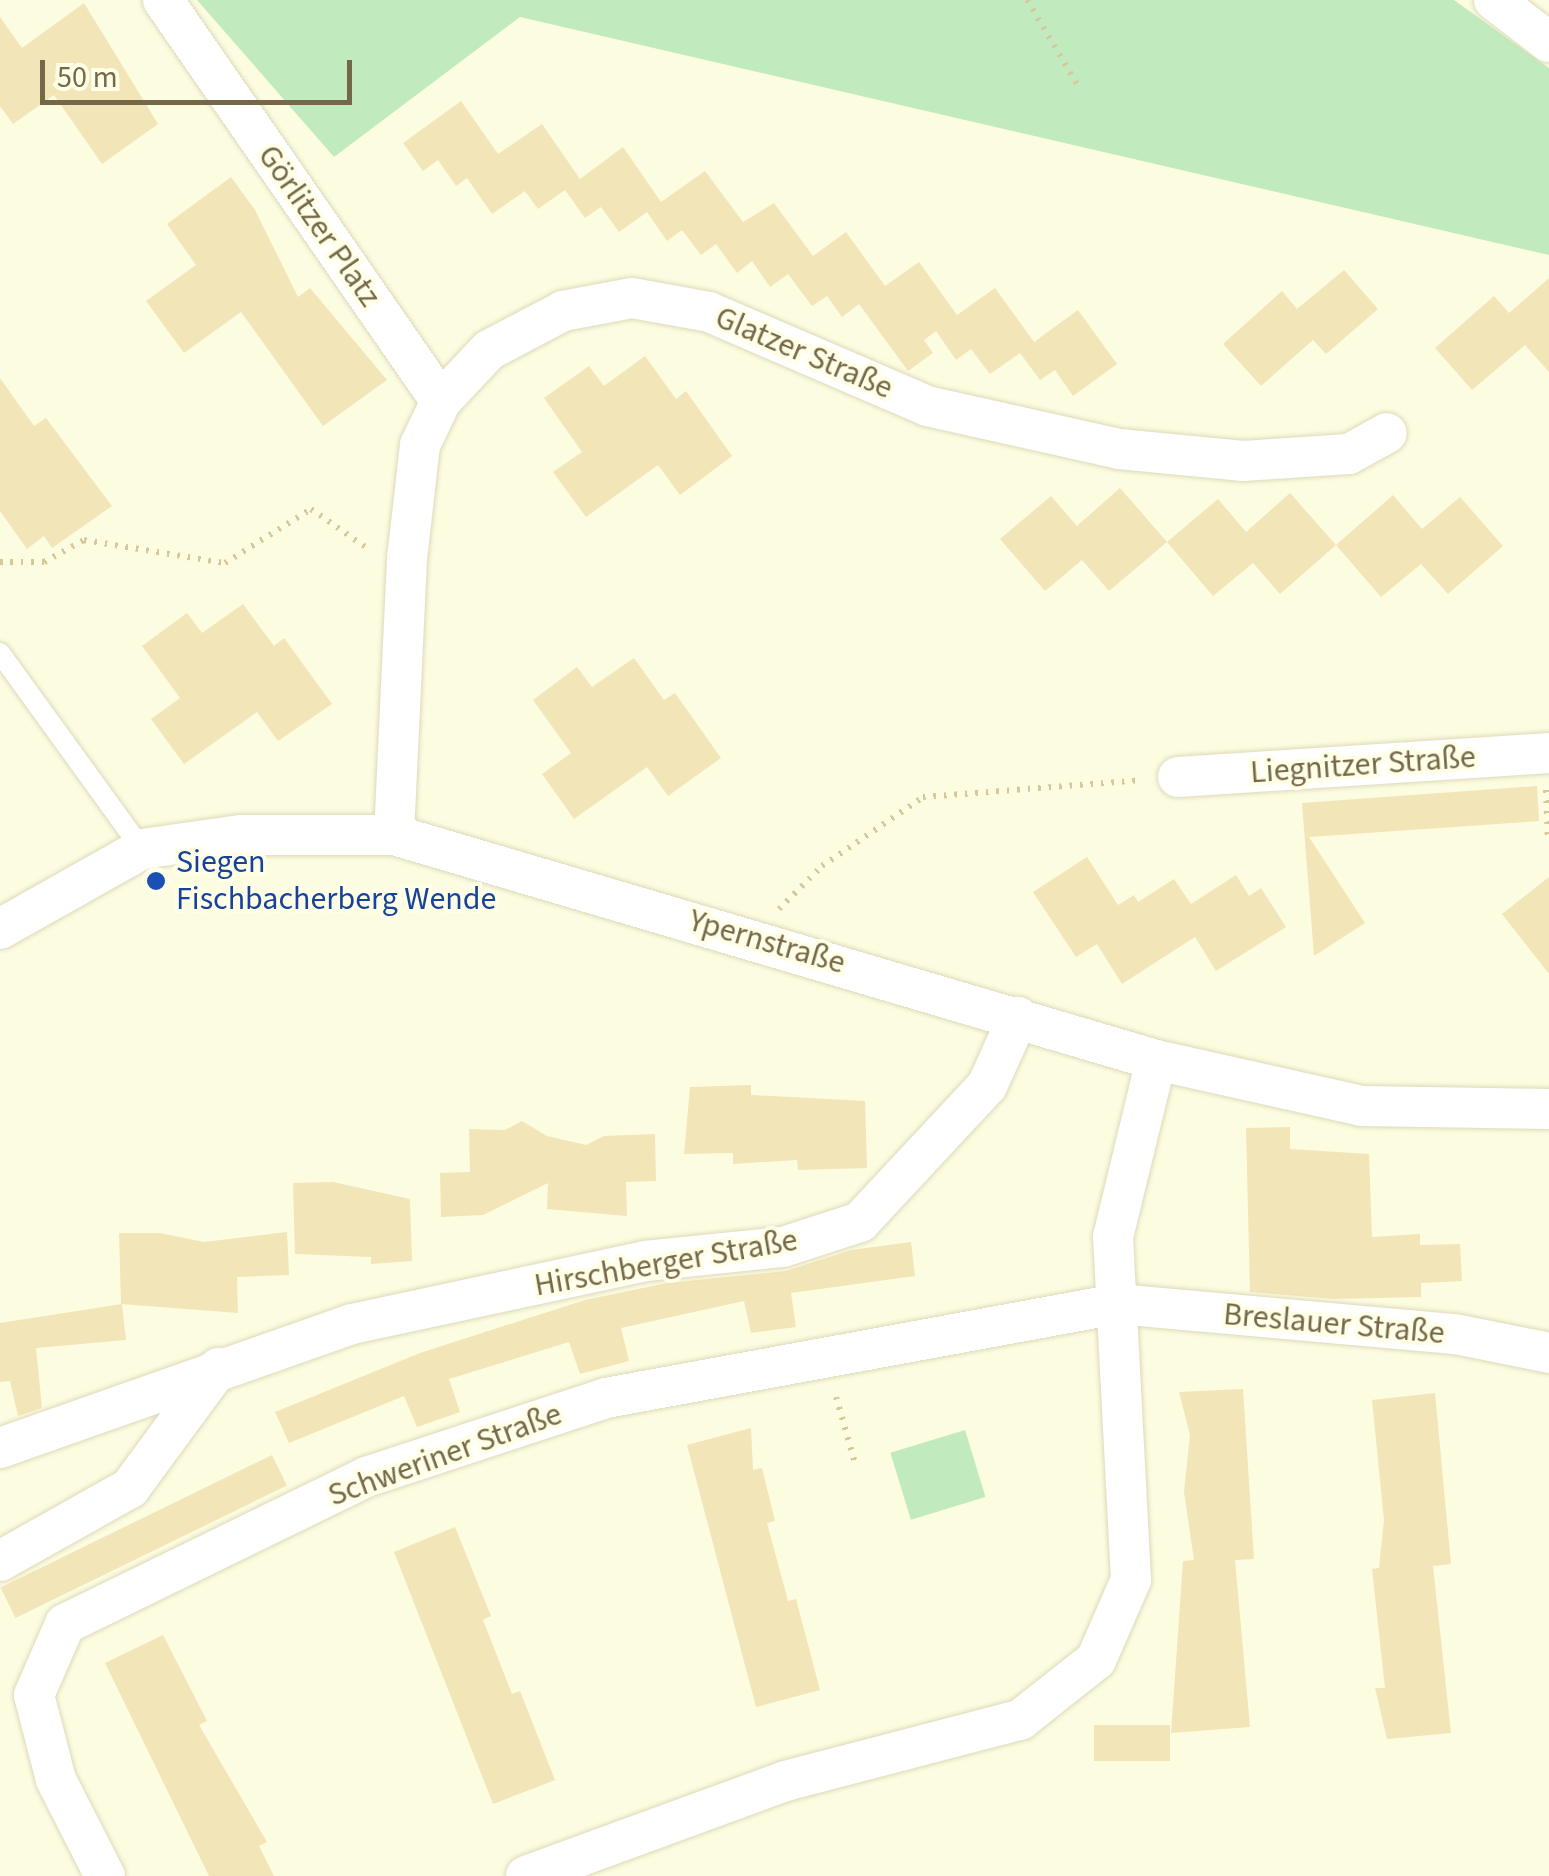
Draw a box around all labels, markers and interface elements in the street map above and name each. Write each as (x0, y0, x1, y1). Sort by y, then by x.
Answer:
scale bar (45, 40, 358, 102)
text: 50 m (57, 56, 118, 99)
street label: Görlitzer Platz (249, 138, 389, 314)
street label: Glatzer Straße (710, 298, 898, 408)
street label: Liegnitzer Straße (1249, 738, 1477, 792)
place label: Siegen Fischbacherberg Wende (176, 844, 496, 919)
marker: Siegen Fischbacherberg Wende (145, 870, 167, 892)
street label: Ypernstraße (685, 901, 849, 983)
street label: Hirschberger Straße (531, 1221, 801, 1305)
street label: Breslauer Straße (1222, 1295, 1446, 1353)
street label: Schweriner Straße (323, 1395, 567, 1515)

